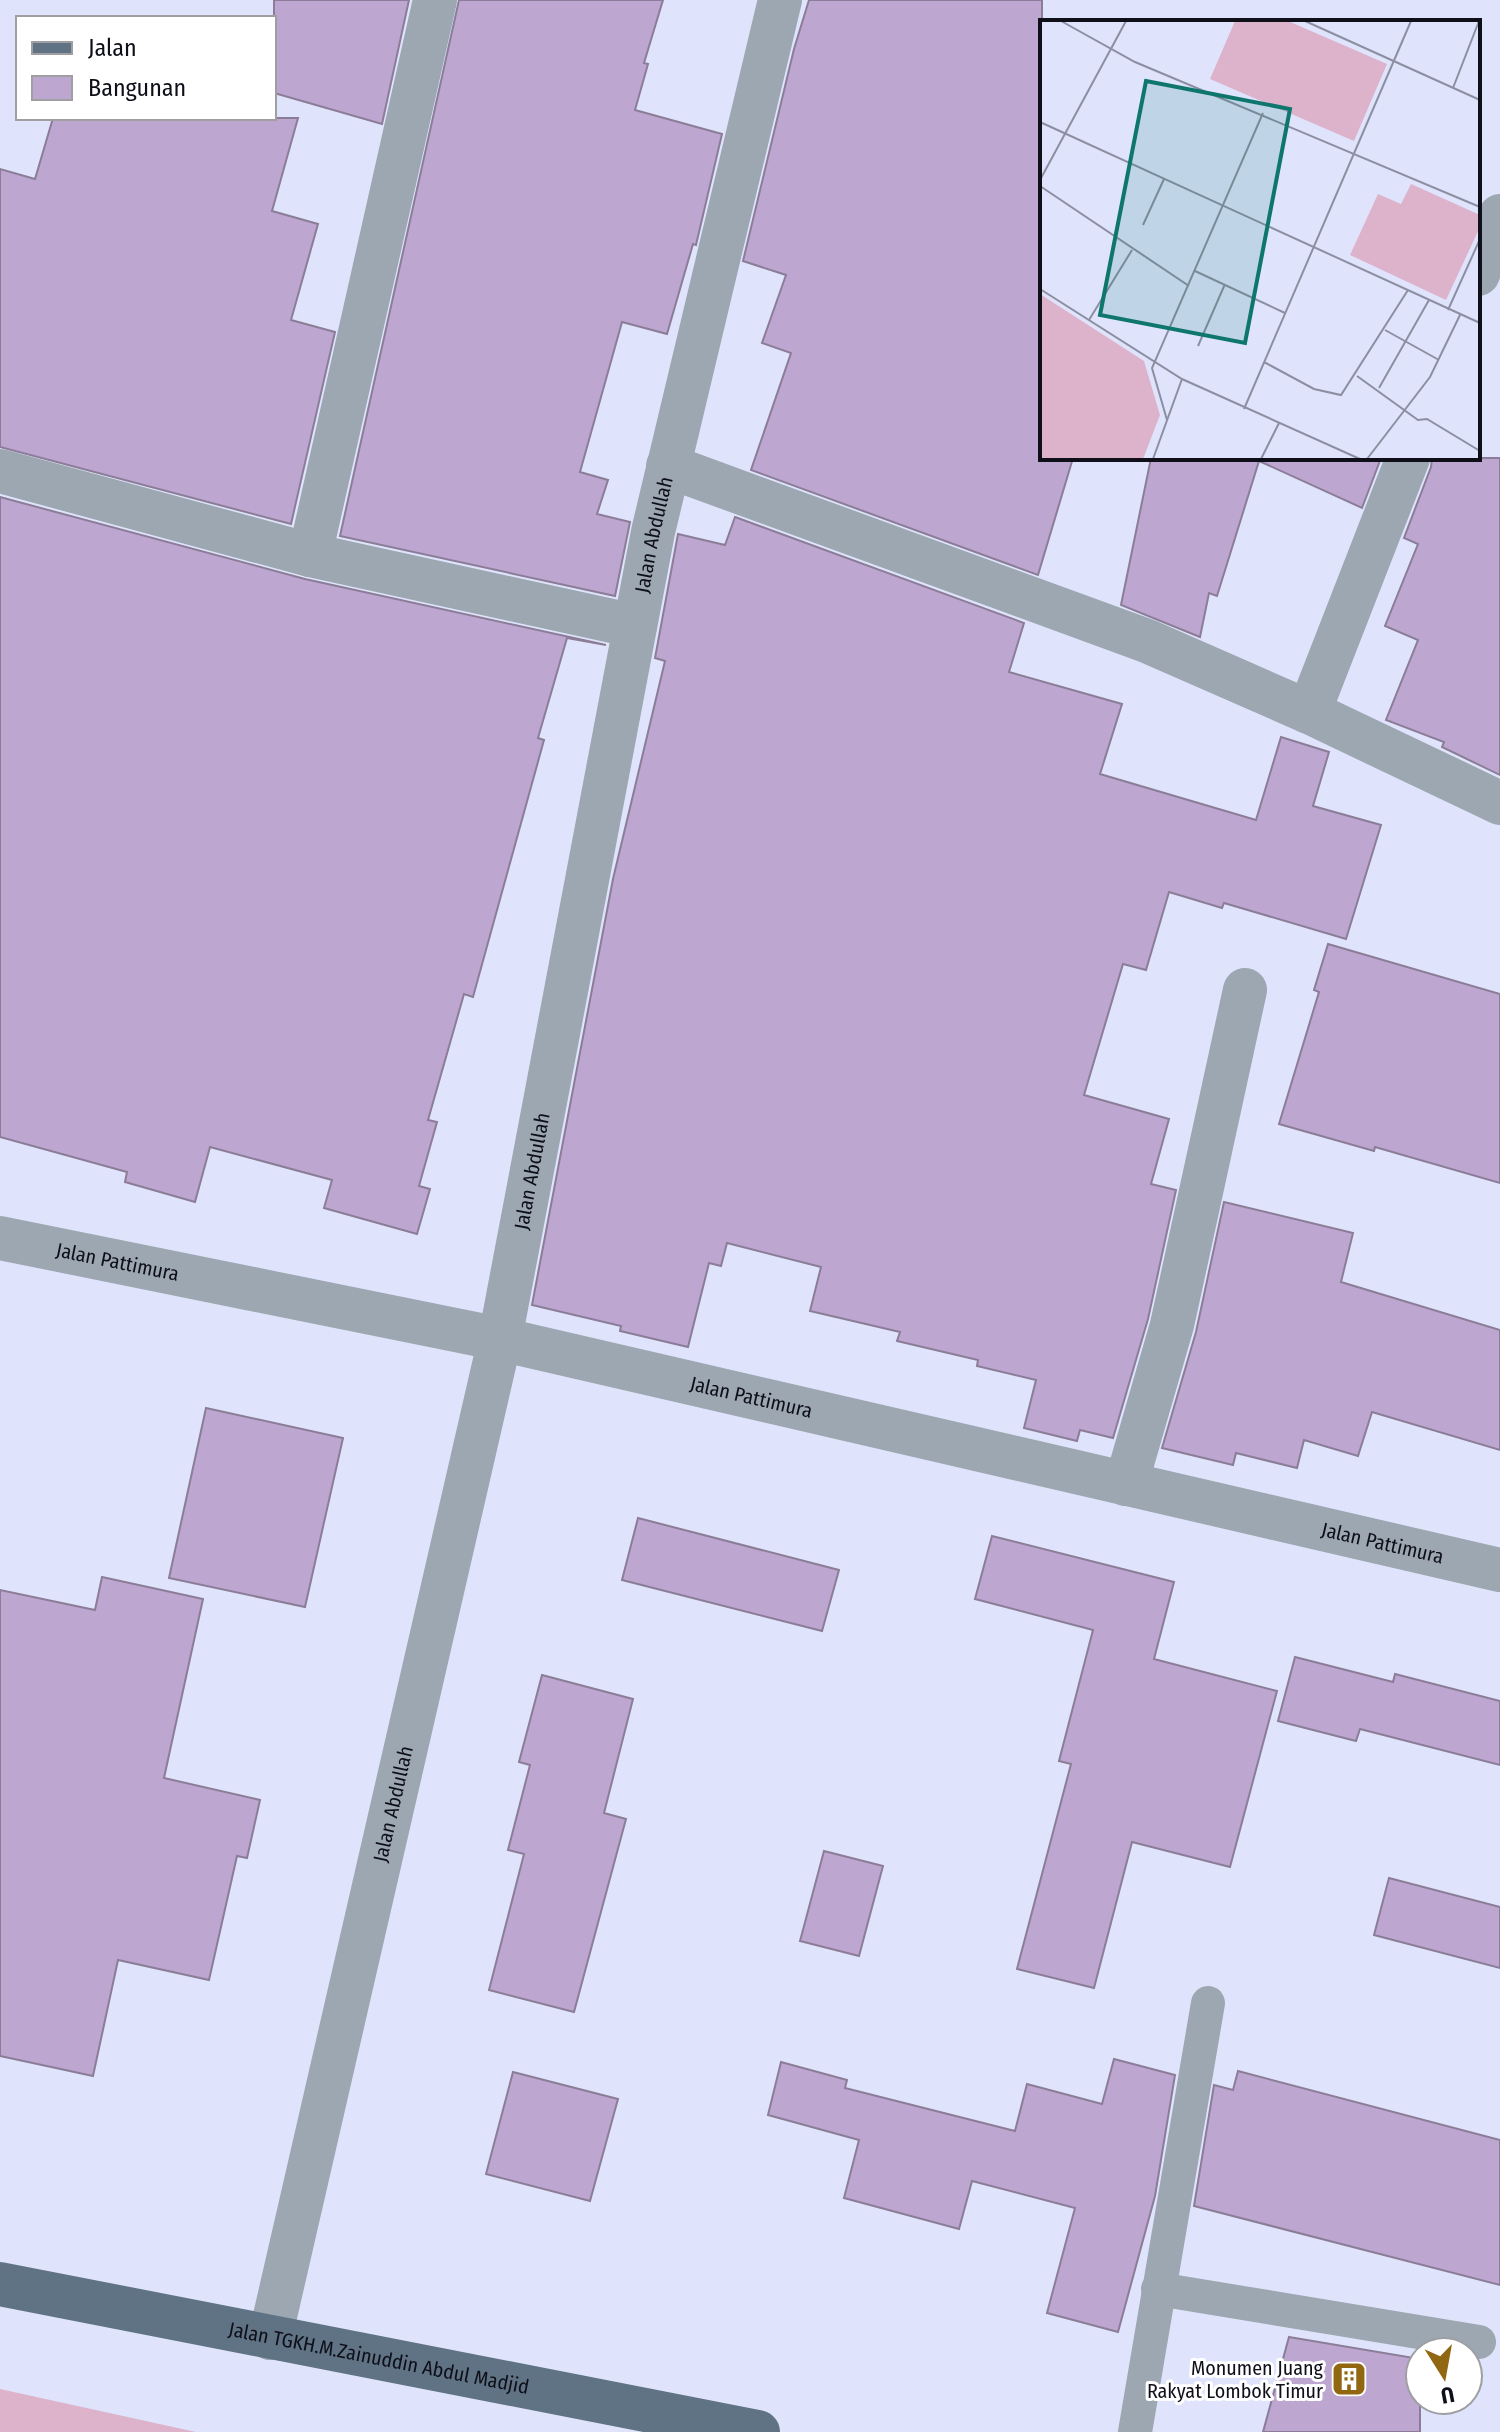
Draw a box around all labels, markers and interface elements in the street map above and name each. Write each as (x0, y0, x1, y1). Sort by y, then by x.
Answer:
legend (16, 16, 276, 120)
inset map (1040, 20, 1480, 460)
text: Jalan (88, 34, 137, 62)
text: Bangunan (88, 74, 186, 102)
street label: Jalan Abdullah (630, 474, 678, 595)
street label: Jalan Abdullah (509, 1111, 555, 1232)
street label: Jalan Pattimura (54, 1238, 181, 1286)
street label: Jalan Pattimura (688, 1371, 815, 1423)
street label: Jalan Pattimura (1319, 1517, 1446, 1569)
street label: Jalan Abdullah (368, 1744, 418, 1864)
street label: Jalan TGKH.M.Zainuddin Abdul Madjid (227, 2317, 531, 2399)
north arrow (1404, 2336, 1484, 2416)
place label: Monumen Juang Rakyat Lombok Timur (1147, 2356, 1324, 2403)
building icon: Monumen Juang Rakyat Lombok Timur (1330, 2360, 1368, 2398)
text: U (1439, 2381, 1457, 2410)

